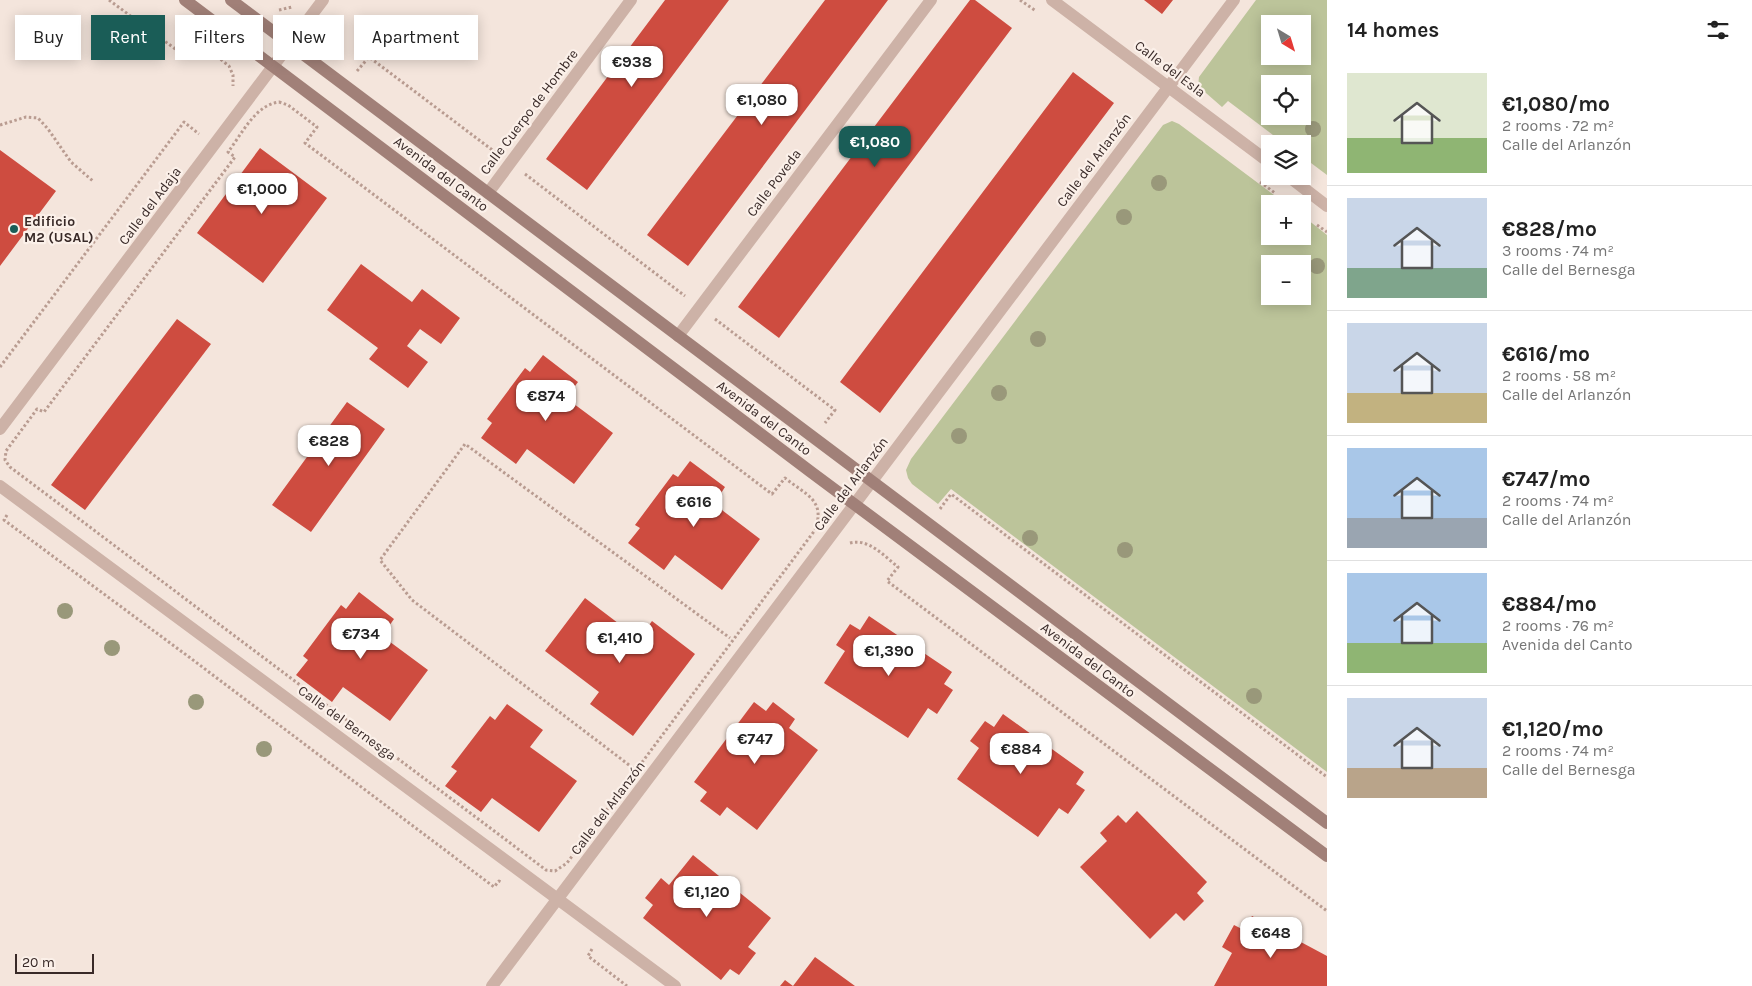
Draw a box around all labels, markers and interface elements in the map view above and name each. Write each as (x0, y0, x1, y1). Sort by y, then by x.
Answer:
chip: Buy (15, 15, 81, 60)
chip: Rent (91, 15, 165, 60)
chip: Filters (175, 15, 263, 60)
chip: New (273, 15, 344, 60)
chip: Apartment (354, 15, 478, 60)
north arrow (1261, 15, 1311, 65)
map controls (1261, 15, 1311, 305)
icon: filters (1704, 16, 1732, 44)
text: 14 homes (1347, 18, 1439, 42)
street label: Calle del Esla (1131, 37, 1209, 101)
street label: Calle Cuerpo de Hombre (476, 46, 582, 178)
pin: €938 (602, 46, 662, 88)
text: €938 (612, 52, 652, 71)
button: locate (1261, 75, 1311, 125)
pin: €1,080 (721, 84, 803, 126)
text: €1,080 (737, 90, 787, 109)
text: €1,080/mo (1502, 92, 1610, 116)
icon: home (1387, 93, 1447, 153)
street label: Calle del Arlanzón (1053, 110, 1135, 210)
text: 2 rooms · 72 m² (1502, 116, 1614, 135)
pin: €1,080 (834, 126, 916, 168)
text: €1,080 (850, 132, 900, 151)
street label: Avenida del Canto (390, 133, 492, 215)
button: layers (1261, 135, 1311, 185)
text: Calle del Arlanzón (1502, 135, 1631, 154)
street label: Calle Poveda (743, 146, 805, 220)
street label: Calle del Adaja (115, 164, 185, 248)
pin: €1,000 (221, 172, 303, 215)
text: €1,000 (237, 179, 287, 198)
button: + (1261, 195, 1311, 245)
place label: Edificio M2 (USAL) (24, 213, 94, 246)
text: €828/mo (1502, 217, 1597, 241)
icon: home (1387, 218, 1447, 278)
marker: Edificio M2 (USAL) (8, 223, 20, 235)
text: 3 rooms · 74 m² (1502, 241, 1614, 260)
button: − (1261, 255, 1311, 305)
text: Calle del Bernesga (1502, 260, 1636, 279)
text: €616/mo (1502, 342, 1590, 366)
icon: home (1387, 343, 1447, 403)
text: 2 rooms · 58 m² (1502, 366, 1616, 385)
street label: Avenida del Canto (713, 377, 815, 459)
pin: €874 (516, 380, 576, 422)
text: Calle del Arlanzón (1502, 385, 1631, 404)
text: €874 (527, 386, 565, 405)
pin: €828 (299, 424, 359, 467)
text: €828 (309, 431, 349, 450)
street label: Calle del Arlanzón (810, 434, 892, 534)
text: €747/mo (1502, 467, 1590, 491)
icon: home (1387, 468, 1447, 528)
pin: €616 (664, 486, 724, 528)
text: 2 rooms · 74 m² (1502, 491, 1614, 510)
text: €616 (676, 492, 712, 511)
text: Calle del Arlanzón (1502, 510, 1631, 529)
text: €884/mo (1502, 592, 1597, 616)
icon: home (1387, 593, 1447, 653)
text: 2 rooms · 76 m² (1502, 616, 1614, 635)
pin: €734 (331, 618, 391, 660)
street label: Avenida del Canto (1037, 619, 1139, 701)
pin: €1,410 (579, 622, 661, 664)
text: €734 (342, 624, 380, 643)
text: €1,410 (597, 628, 643, 647)
pin: €1,390 (848, 634, 930, 677)
text: Avenida del Canto (1502, 635, 1633, 654)
text: €1,390 (864, 641, 914, 660)
street label: Calle del Bernesga (295, 682, 399, 764)
text: €1,120/mo (1502, 717, 1603, 741)
icon: home (1387, 718, 1447, 778)
pin: €747 (725, 722, 785, 765)
text: €747 (737, 729, 773, 748)
pin: €884 (991, 732, 1051, 775)
text: €884 (1001, 739, 1041, 758)
text: 2 rooms · 74 m² (1502, 741, 1614, 760)
street label: Calle del Arlanzón (567, 758, 649, 858)
text: Calle del Bernesga (1502, 760, 1636, 779)
pin: €1,120 (666, 876, 748, 918)
text: €1,120 (684, 882, 730, 901)
pin: €648 (1241, 916, 1301, 959)
text: €648 (1251, 923, 1291, 942)
scale bar (15, 951, 94, 974)
text: 20 m (22, 954, 55, 971)

